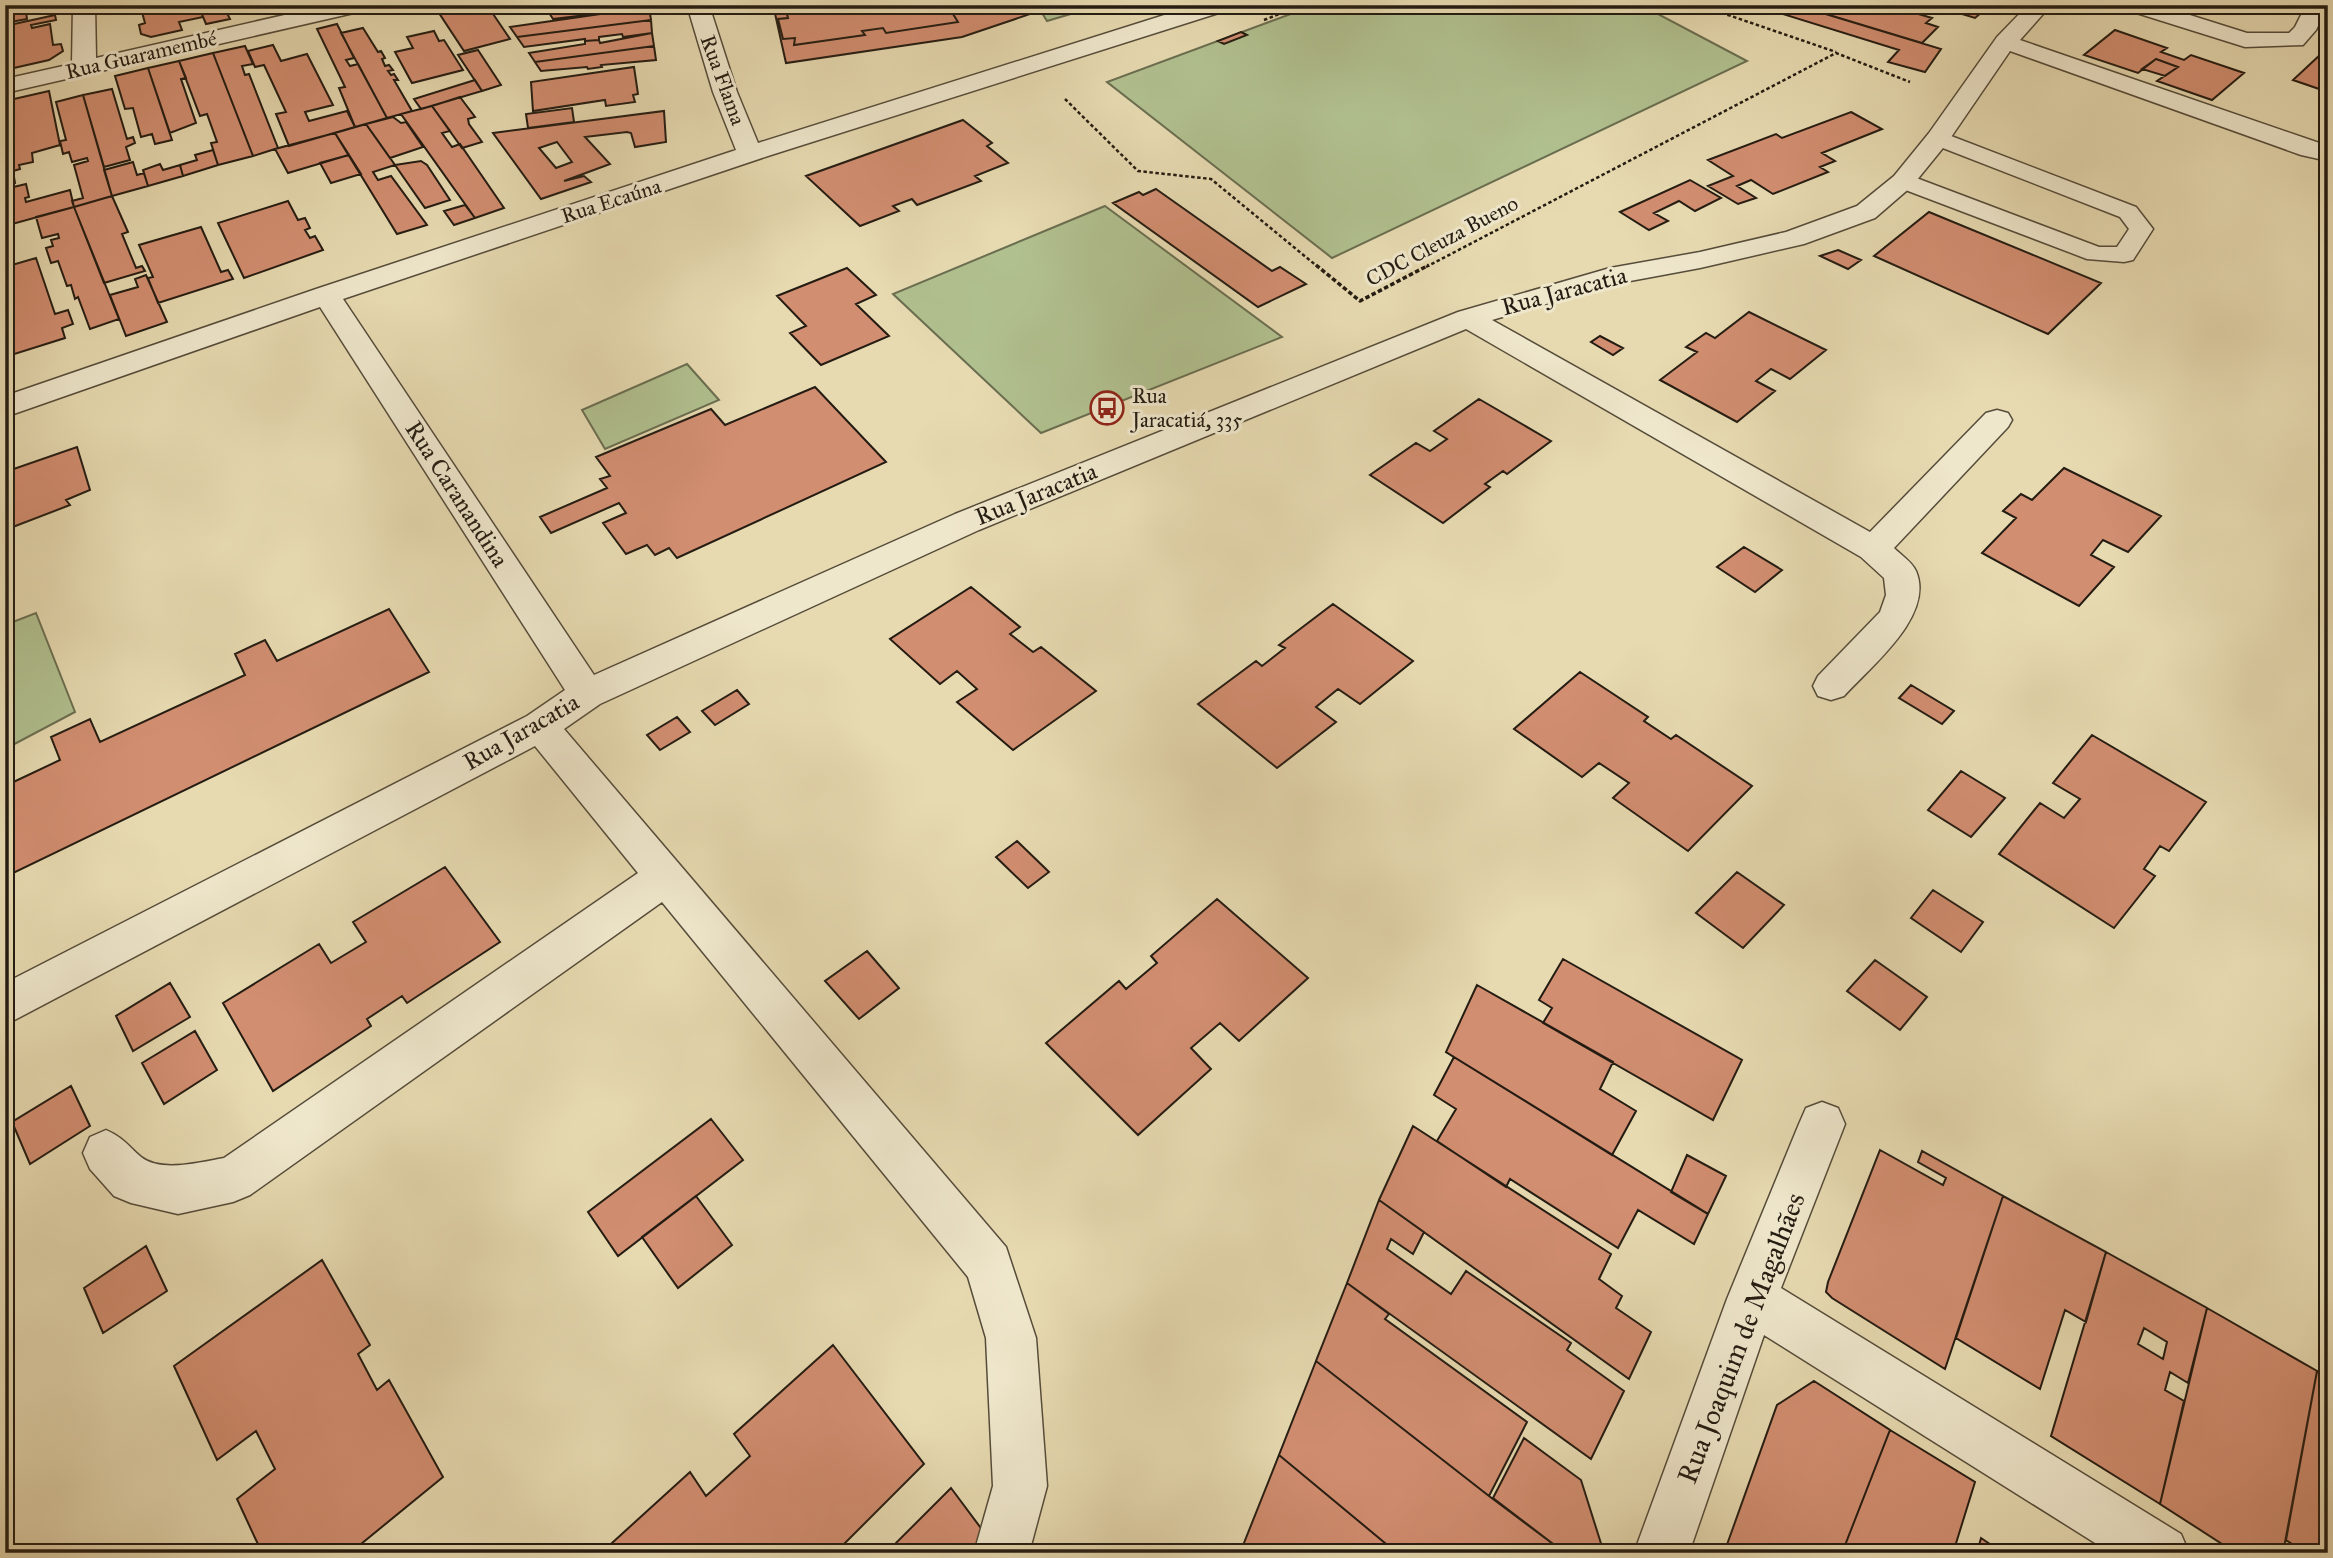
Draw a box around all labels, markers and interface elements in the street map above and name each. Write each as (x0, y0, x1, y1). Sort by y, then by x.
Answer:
street label: Rua Guaramembé (63, 25, 219, 85)
street label: Rua Flama (695, 31, 751, 129)
street label: Rua Ecaúna (558, 173, 664, 229)
street label: CDC Cleuza Bueno (1361, 190, 1523, 292)
street label: Rua Jaracatia (1498, 260, 1631, 322)
place label: Rua Jaracatiá, 335 (1130, 383, 1242, 433)
bus stop icon: Rua Jaracatiá, 335 (1088, 389, 1126, 427)
street label: Rua Caranandina (399, 415, 516, 573)
street label: Rua Jaracatia (971, 456, 1102, 532)
street label: Rua Jaracatia (458, 686, 585, 777)
street label: Rua Joaquim de Magalhães (1669, 1188, 1813, 1488)

